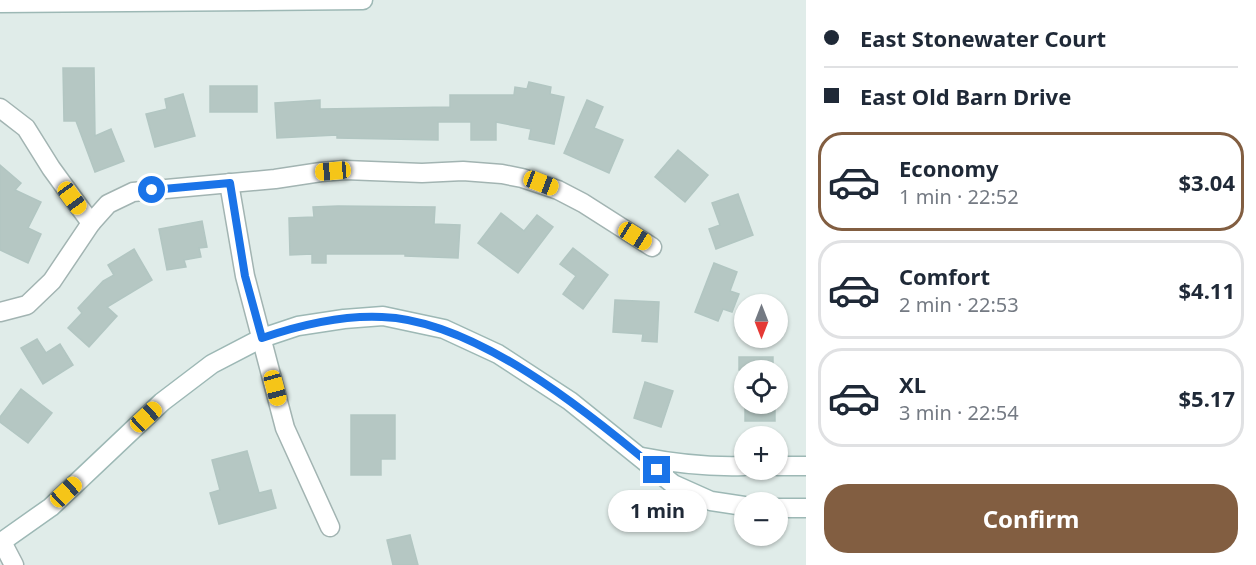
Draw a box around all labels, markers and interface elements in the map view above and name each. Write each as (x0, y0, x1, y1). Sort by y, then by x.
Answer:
text: East Stonewater Court (860, 23, 1106, 53)
text: East Old Barn Drive (860, 81, 1071, 111)
text: Economy (899, 153, 998, 183)
icon: car (827, 155, 881, 209)
car (314, 160, 352, 182)
text: $3.04 (1178, 167, 1235, 197)
car (521, 168, 561, 198)
route start (138, 176, 165, 203)
car (54, 178, 90, 218)
text: 1 min · 22:52 (899, 183, 1019, 210)
car (615, 219, 655, 253)
text: Comfort (899, 261, 990, 291)
icon: car (827, 263, 881, 317)
text: $4.11 (1178, 275, 1235, 305)
text: 2 min · 22:53 (899, 291, 1019, 318)
north arrow (734, 294, 788, 348)
map controls (734, 294, 788, 546)
button: locate (734, 360, 788, 414)
car (262, 368, 288, 408)
text: XL (899, 369, 926, 399)
icon: car (827, 371, 881, 425)
text: $5.17 (1178, 383, 1235, 413)
car (127, 398, 165, 436)
text: 3 min · 22:54 (899, 399, 1019, 426)
button: + (734, 426, 788, 480)
route end (643, 456, 670, 483)
car (47, 473, 85, 511)
button: Confirm (824, 484, 1238, 553)
callout: 1 min (608, 491, 706, 533)
button: − (734, 492, 788, 546)
text: 1 min (630, 497, 685, 524)

